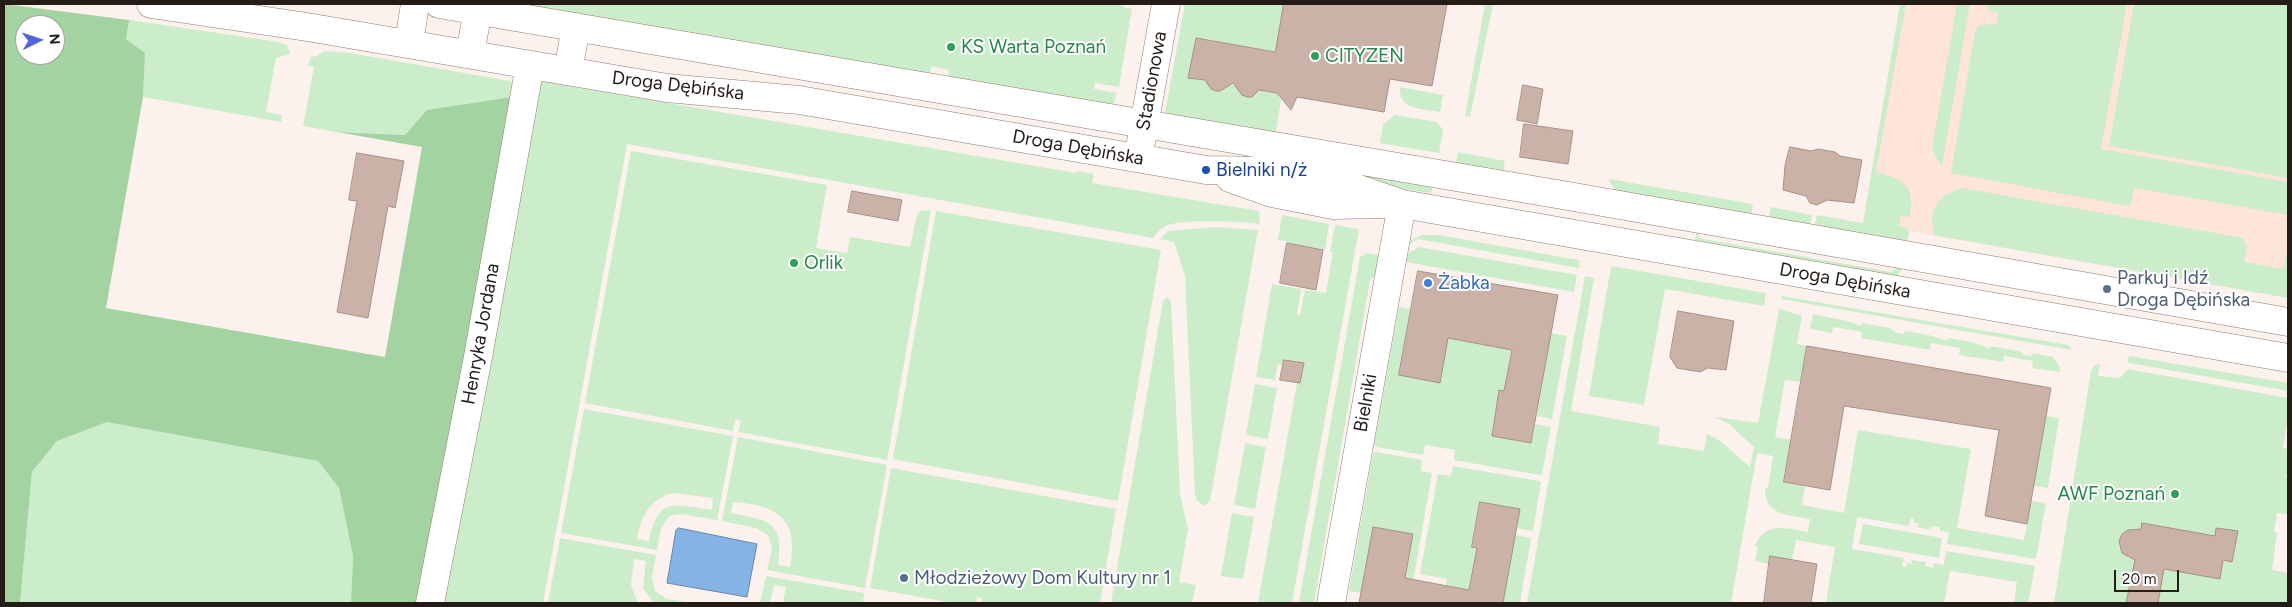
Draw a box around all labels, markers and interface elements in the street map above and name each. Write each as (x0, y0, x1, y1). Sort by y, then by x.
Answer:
north arrow (15, 15, 65, 65)
street label: Stadionowa (1132, 29, 1172, 133)
text: N (46, 33, 63, 45)
place label: KS Warta Poznań (961, 36, 1106, 58)
marker: KS Warta Poznań (945, 41, 957, 53)
place label: CITYZEN (1325, 45, 1404, 67)
marker: CITYZEN (1309, 50, 1321, 62)
street label: Droga Dębińska (611, 67, 745, 105)
street label: Droga Dębińska (1010, 125, 1146, 171)
place label: Bielniki n/ż (1216, 159, 1307, 181)
marker: Bielniki n/ż (1200, 164, 1212, 176)
place label: Orlik (804, 252, 843, 274)
marker: Orlik (788, 257, 800, 269)
street label: Droga Dębińska (1777, 258, 1913, 304)
street label: Henryka Jordana (457, 261, 505, 407)
place label: Parkuj i Idź Droga Dębińska (2117, 267, 2250, 311)
place label: Żabka (1438, 272, 1490, 294)
marker: Żabka (1422, 277, 1434, 289)
marker: Parkuj i Idź Droga Dębińska (2101, 283, 2113, 295)
street label: Bielniki (1350, 372, 1382, 434)
place label: AWF Poznań (2057, 483, 2165, 505)
marker: AWF Poznań (2169, 488, 2181, 500)
scale bar (2117, 560, 2182, 592)
place label: Młodzieżowy Dom Kultury nr 1 (914, 567, 1171, 589)
text: 20 m (2122, 570, 2156, 588)
marker: Młodzieżowy Dom Kultury nr 1 (898, 572, 910, 584)

